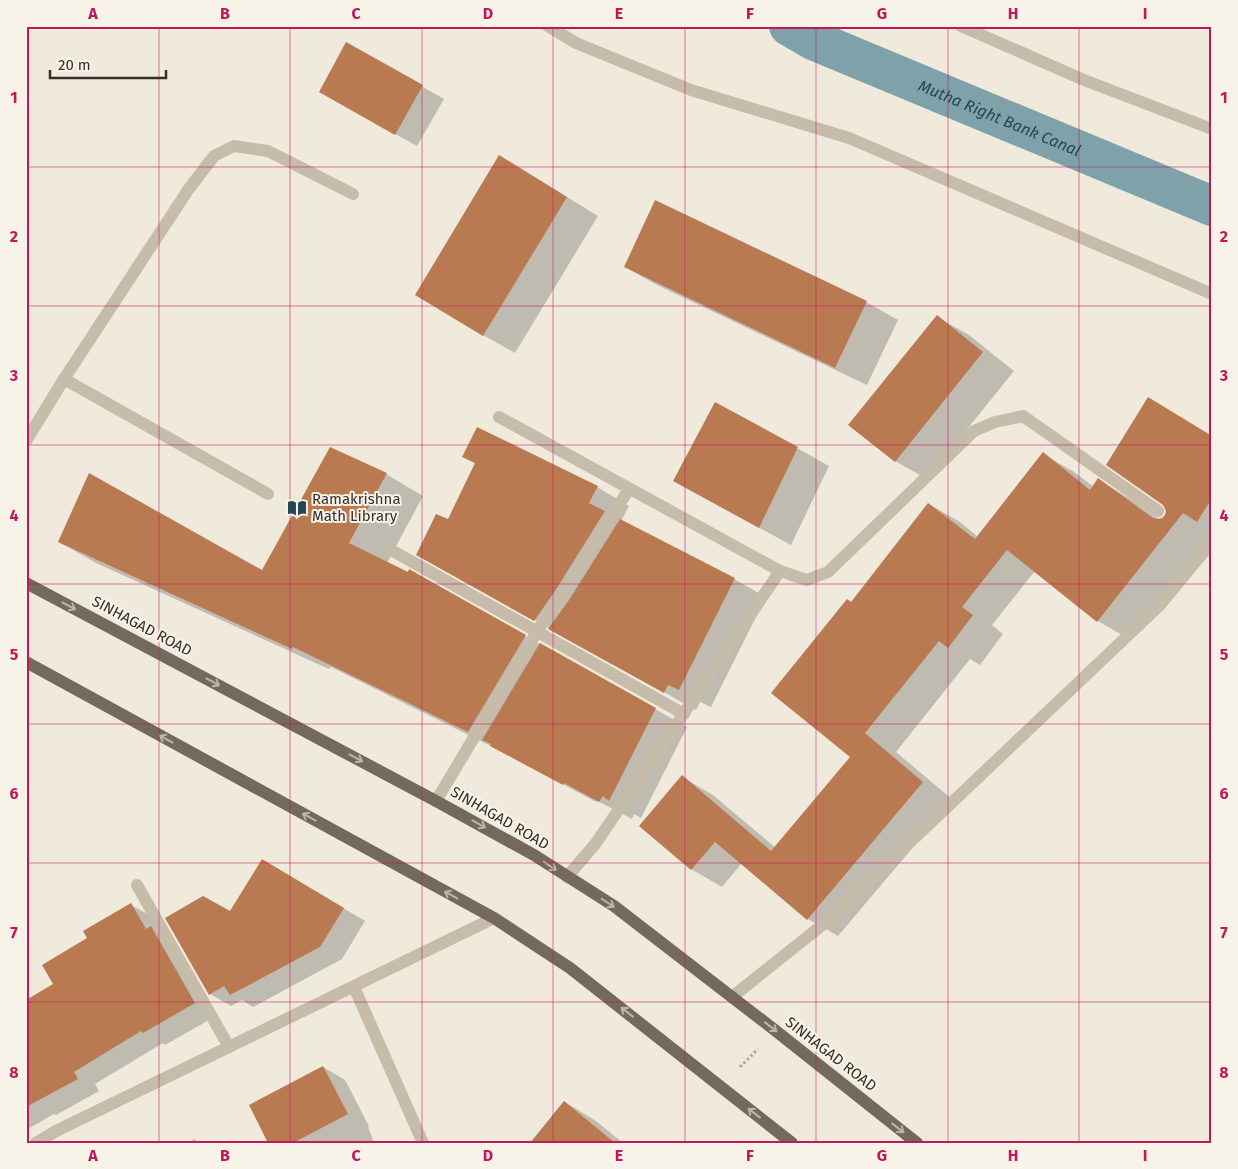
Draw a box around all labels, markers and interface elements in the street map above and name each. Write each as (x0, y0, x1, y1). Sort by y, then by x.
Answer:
text: A (87, 4, 98, 23)
text: B (220, 4, 230, 23)
text: C (351, 4, 361, 23)
text: D (483, 4, 493, 23)
text: E (615, 4, 623, 23)
text: F (746, 4, 754, 23)
text: G (877, 4, 887, 23)
text: H (1008, 4, 1018, 23)
text: I (1143, 4, 1147, 23)
scale bar (50, 48, 166, 80)
text: 20 m (58, 56, 91, 74)
water label: Mutha Right Bank Canal (916, 76, 1083, 160)
text: 1 (10, 88, 18, 107)
text: 1 (1220, 88, 1228, 107)
text: 2 (10, 227, 18, 246)
text: 2 (1220, 227, 1228, 246)
text: 3 (9, 366, 18, 385)
text: 3 (1219, 366, 1228, 385)
place label: Ramakrishna Math Library (312, 490, 401, 525)
library icon: Ramakrishna Math Library (286, 497, 308, 519)
text: 4 (9, 506, 19, 525)
text: 4 (1219, 506, 1229, 525)
street label: SINHAGAD ROAD (89, 592, 195, 660)
one-way arrow (62, 601, 77, 611)
text: 5 (10, 645, 19, 664)
text: 5 (1220, 645, 1229, 664)
one-way arrow (205, 678, 220, 687)
one-way arrow (159, 734, 174, 744)
one-way arrow (349, 753, 364, 763)
street label: SINHAGAD ROAD (448, 783, 552, 853)
text: 6 (9, 784, 19, 803)
text: 6 (1219, 784, 1229, 803)
one-way arrow (302, 812, 317, 821)
one-way arrow (471, 820, 486, 829)
one-way arrow (543, 861, 557, 871)
one-way arrow (444, 890, 459, 900)
one-way arrow (600, 898, 614, 908)
text: 7 (10, 923, 18, 942)
text: 7 (1220, 923, 1228, 942)
one-way arrow (620, 1007, 633, 1018)
street label: SINHAGAD ROAD (782, 1013, 880, 1095)
one-way arrow (764, 1022, 778, 1032)
text: 8 (9, 1063, 19, 1082)
text: 8 (1219, 1063, 1229, 1082)
one-way arrow (748, 1107, 761, 1118)
one-way arrow (892, 1122, 905, 1133)
text: A (87, 1146, 98, 1165)
text: B (220, 1146, 230, 1165)
text: C (351, 1146, 361, 1165)
text: D (483, 1146, 493, 1165)
text: E (615, 1146, 623, 1165)
text: F (746, 1146, 754, 1165)
text: G (877, 1146, 887, 1165)
text: H (1008, 1146, 1018, 1165)
text: I (1143, 1146, 1147, 1165)

